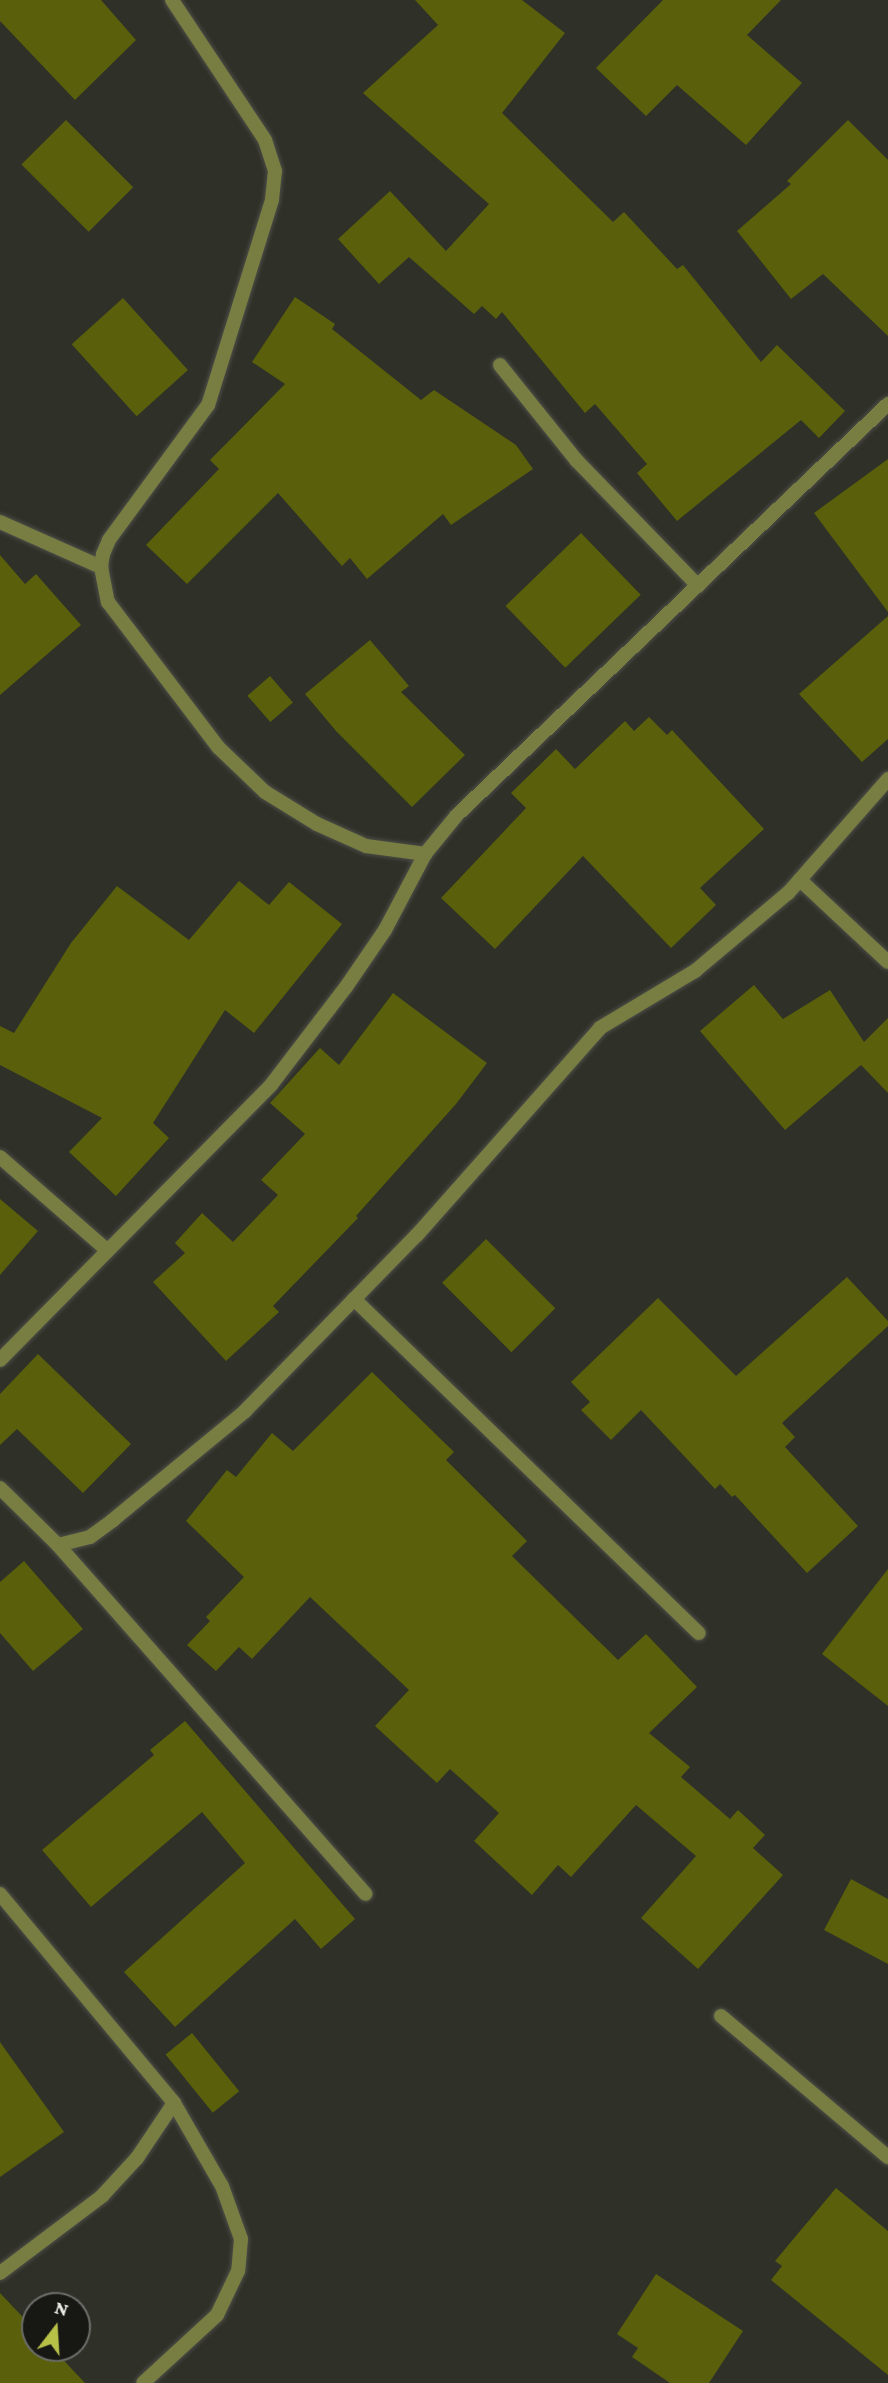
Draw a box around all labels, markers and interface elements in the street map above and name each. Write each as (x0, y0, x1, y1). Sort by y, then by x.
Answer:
north arrow (21, 2292, 91, 2362)
text: N (52, 2296, 71, 2320)

